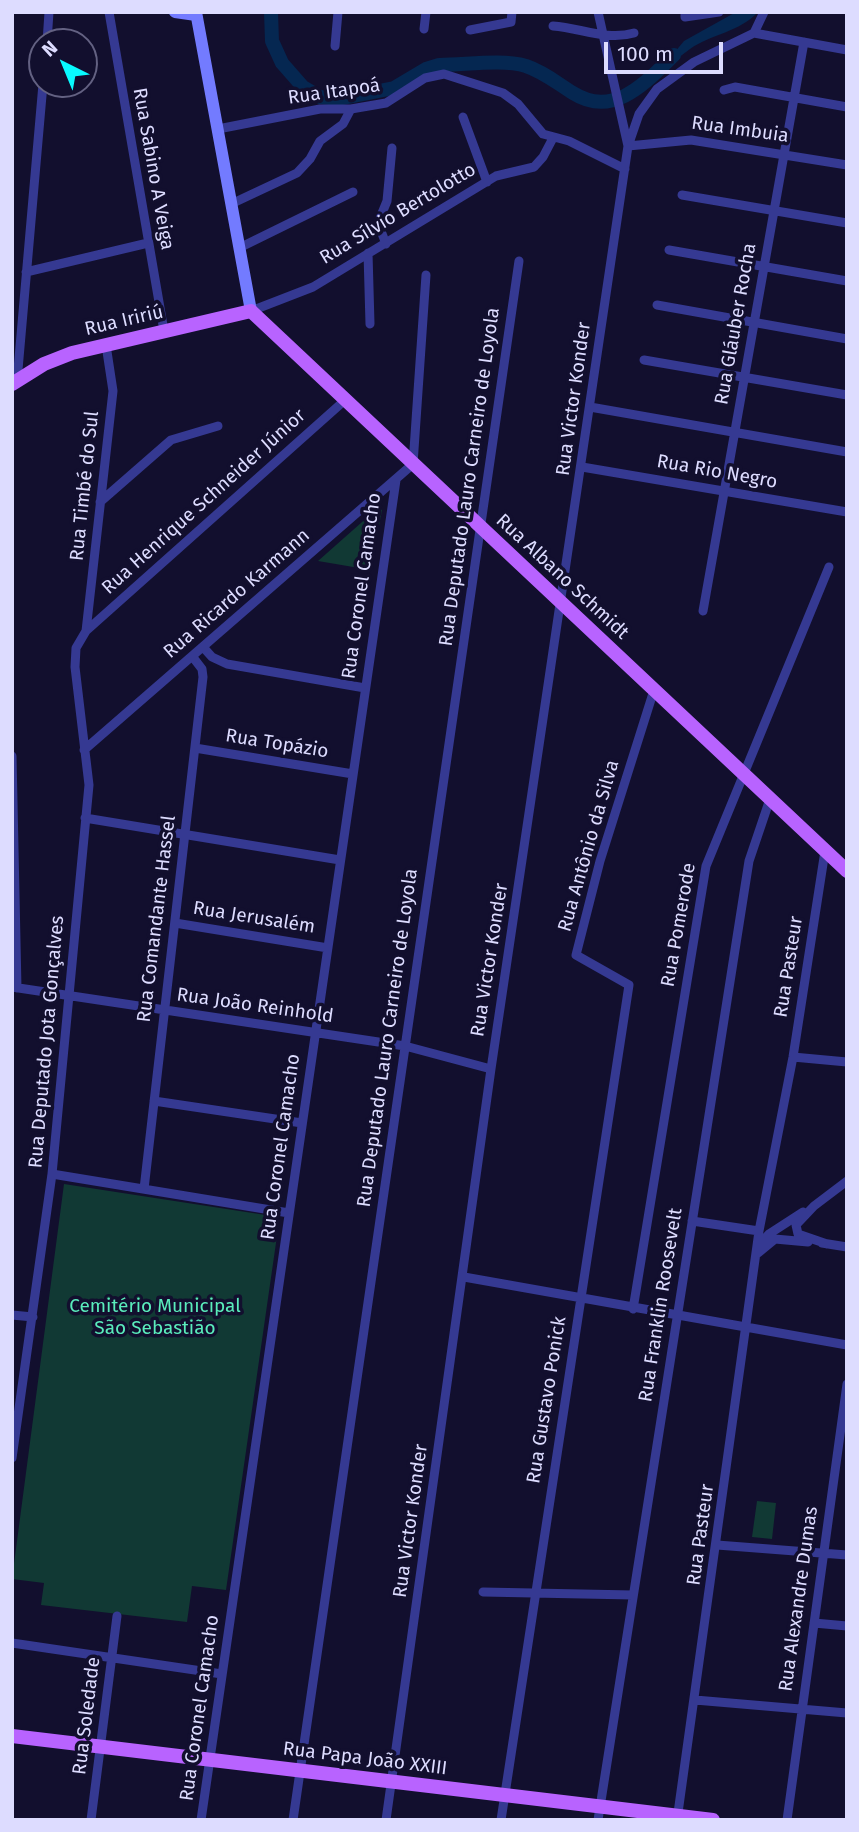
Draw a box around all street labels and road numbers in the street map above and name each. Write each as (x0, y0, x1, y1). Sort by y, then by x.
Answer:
street label: Rua Itapoá (286, 74, 382, 110)
street label: Rua Sabino A Veiga (128, 86, 178, 252)
street label: Rua Imbuia (690, 112, 790, 148)
street label: Rua Sílvio Bertolotto (316, 158, 480, 270)
street label: Rua Gláuber Rocha (711, 241, 761, 407)
street label: Rua Iririú (82, 301, 166, 341)
street label: Rua Deputado Lauro Carneiro de Loyola (435, 306, 505, 648)
street label: Rua Victor Konder (552, 321, 596, 477)
street label: Rua Henrique Schneider Júnior (97, 404, 311, 600)
street label: Rua Timbé do Sul (66, 410, 104, 562)
street label: Rua Rio Negro (655, 450, 779, 494)
street label: Rua Coronel Camacho (338, 491, 386, 681)
street label: Rua Albano Schmidt (491, 509, 633, 645)
street label: Rua Ricardo Karmann (159, 524, 315, 664)
street label: Rua Topázio (224, 725, 330, 763)
street label: Rua Antônio da Silva (554, 758, 624, 934)
street label: Rua Comandante Hassel (133, 814, 181, 1024)
street label: Rua Pomerode (657, 861, 701, 989)
street label: Rua Deputado Lauro Carneiro de Loyola (353, 867, 423, 1209)
street label: Rua Victor Konder (467, 882, 513, 1038)
street label: Rua Jerusalém (191, 897, 317, 939)
street label: Rua Deputado Jota Gonçalves (25, 915, 69, 1169)
street label: Rua Pasteur (770, 915, 808, 1019)
street label: Rua João Reinhold (175, 984, 335, 1028)
street label: Rua Coronel Camacho (257, 1052, 305, 1242)
street label: Rua Franklin Roosevelt (634, 1206, 688, 1404)
street label: Rua Gustavo Ponick (523, 1315, 571, 1485)
street label: Rua Victor Konder (389, 1443, 433, 1599)
street label: Rua Pasteur (683, 1483, 719, 1587)
street label: Rua Alexandre Dumas (775, 1505, 823, 1693)
street label: Rua Coronel Camacho (176, 1613, 224, 1803)
street label: Rua Soledade (68, 1656, 106, 1776)
street label: Rua Papa João XXIII (282, 1738, 448, 1780)

